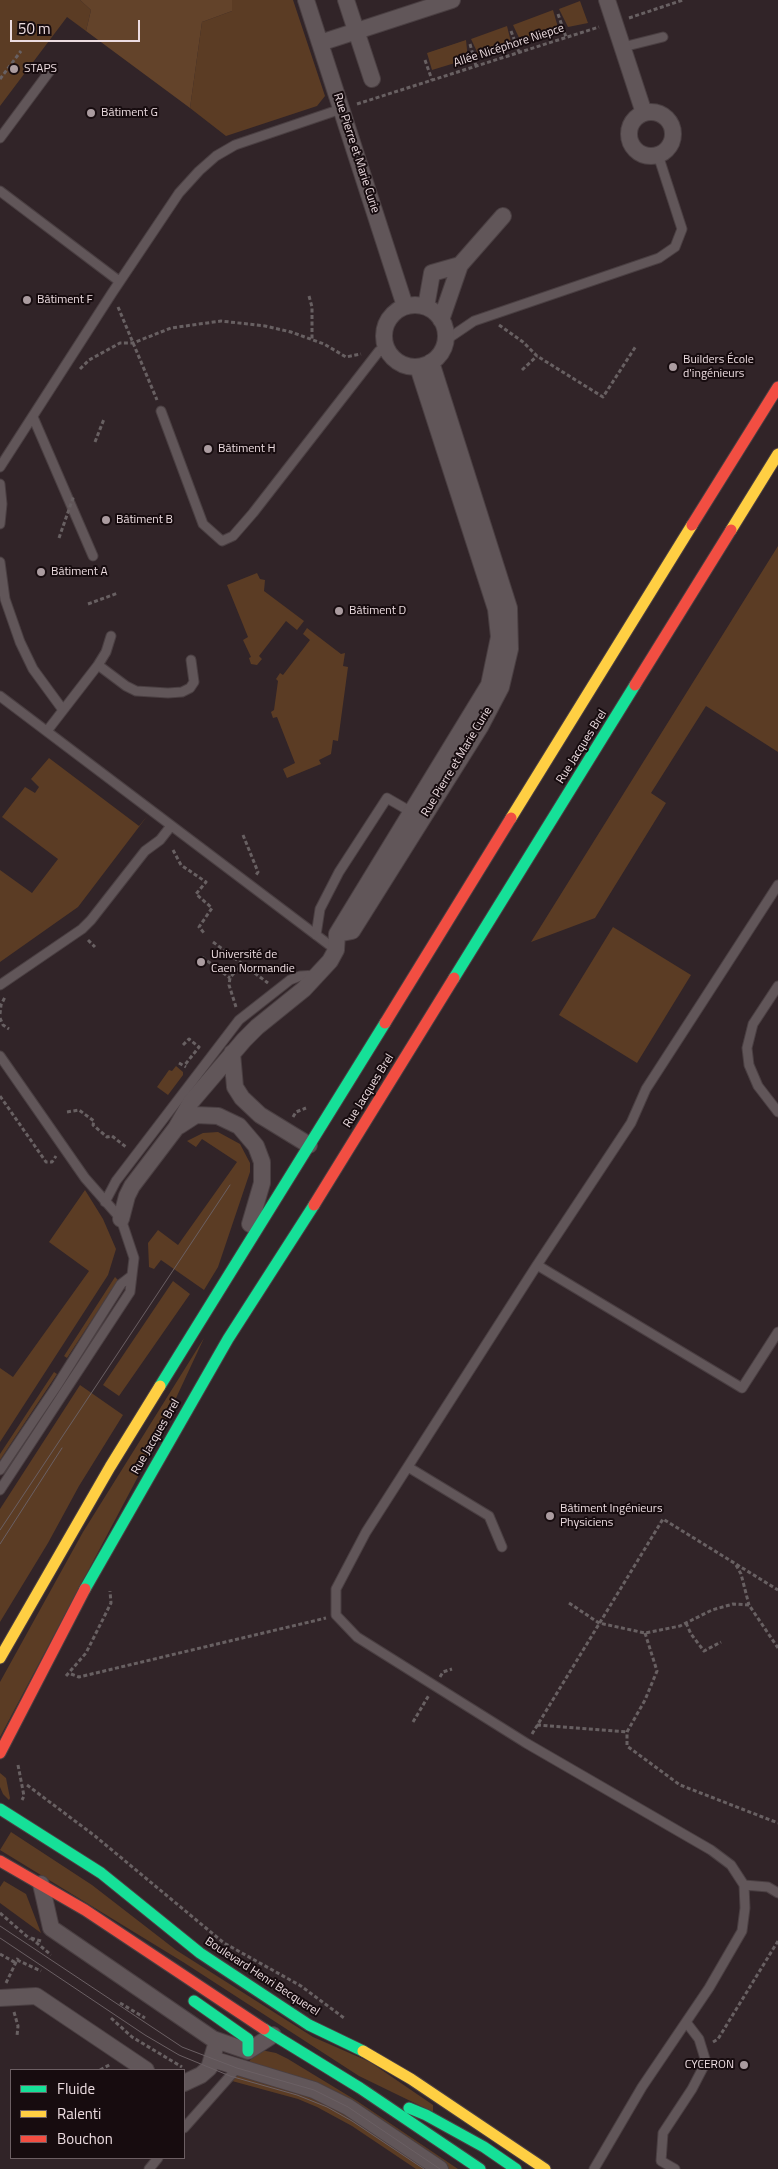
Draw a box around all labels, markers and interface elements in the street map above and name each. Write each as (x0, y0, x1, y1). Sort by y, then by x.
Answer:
scale bar (12, 10, 142, 42)
text: 50 m (18, 17, 51, 40)
street label: Allée Nicéphore Niepce (452, 21, 566, 71)
place label: STAPS (24, 62, 57, 76)
marker: STAPS (8, 63, 20, 75)
street label: Rue Pierre et Marie Curie (330, 91, 382, 215)
place label: Bâtiment G (101, 106, 158, 120)
marker: Bâtiment G (85, 107, 97, 119)
place label: Bâtiment F (37, 293, 93, 307)
marker: Bâtiment F (21, 294, 33, 306)
place label: Builders École d'ingénieurs (683, 353, 754, 381)
marker: Builders École d'ingénieurs (667, 361, 679, 373)
place label: Bâtiment H (218, 442, 276, 456)
marker: Bâtiment H (202, 443, 214, 455)
place label: Bâtiment B (116, 513, 173, 527)
marker: Bâtiment B (100, 514, 112, 526)
place label: Bâtiment A (51, 565, 108, 579)
marker: Bâtiment A (35, 566, 47, 578)
place label: Bâtiment D (349, 604, 406, 618)
marker: Bâtiment D (333, 605, 345, 617)
street label: Rue Pierre et Marie Curie (419, 705, 495, 819)
street label: Rue Jacques Brel (554, 707, 610, 787)
place label: Université de Caen Normandie (211, 948, 295, 976)
marker: Université de Caen Normandie (195, 956, 207, 968)
street label: Rue Jacques Brel (341, 1051, 397, 1131)
street label: Rue Jacques Brel (129, 1397, 183, 1477)
place label: Bâtiment Ingénieurs Physiciens (560, 1502, 662, 1530)
marker: Bâtiment Ingénieurs Physiciens (544, 1510, 556, 1522)
street label: Boulevard Henri Becquerel (202, 1935, 322, 2019)
place label: CYCERON (685, 2058, 734, 2072)
marker: CYCERON (738, 2059, 750, 2071)
legend (10, 2069, 185, 2159)
text: Fluide (57, 2077, 95, 2100)
text: Ralenti (57, 2102, 101, 2125)
text: Bouchon (57, 2127, 113, 2150)

